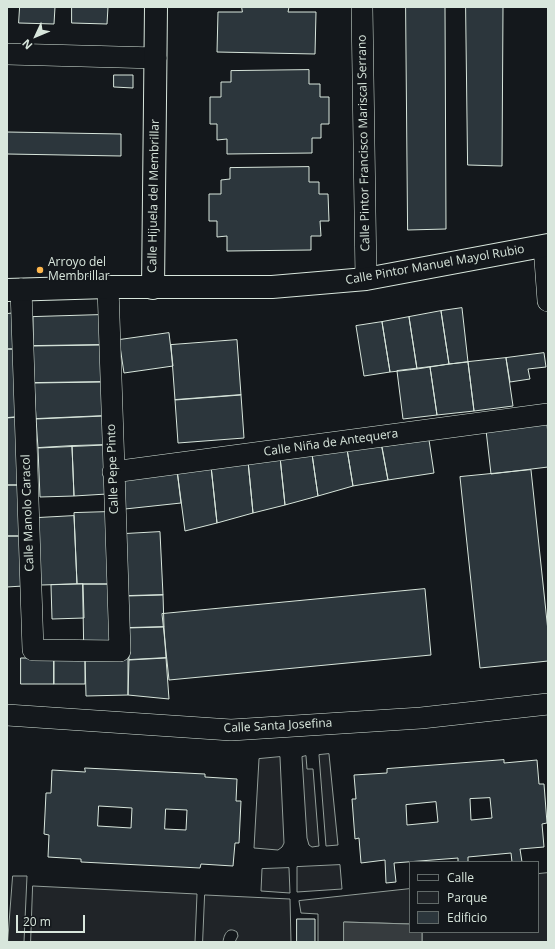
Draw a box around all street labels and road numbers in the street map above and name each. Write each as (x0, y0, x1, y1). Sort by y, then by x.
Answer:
street label: Calle Pintor Francisco Mariscal Serrano (355, 34, 373, 252)
street label: Calle Hijuela del Membrillar (145, 119, 163, 273)
street label: Calle Pintor Manuel Mayol Rubio (344, 242, 526, 288)
street label: Calle Pepe Pinto (104, 424, 122, 514)
street label: Calle Niña de Antequera (263, 426, 399, 460)
street label: Calle Manolo Caracol (19, 454, 37, 572)
street label: Calle Santa Josefina (223, 716, 333, 736)

